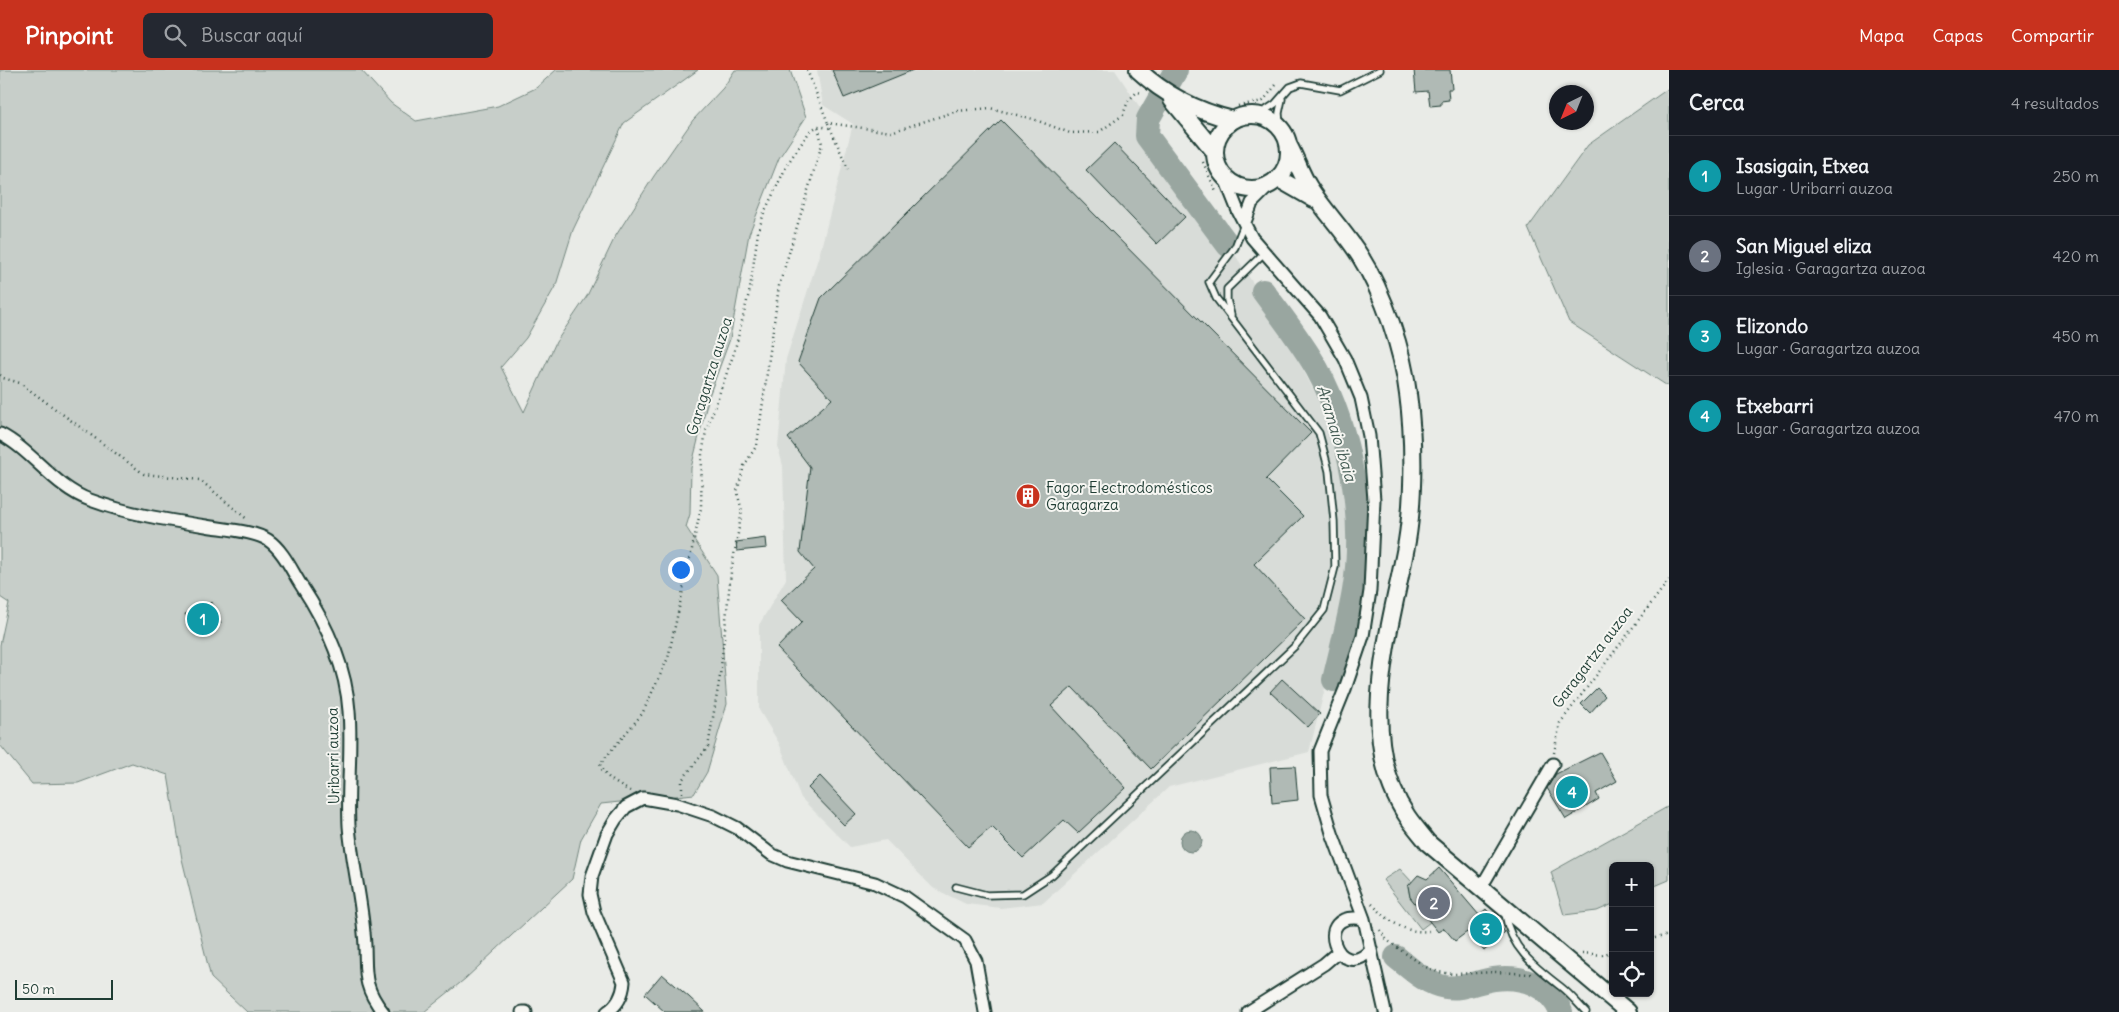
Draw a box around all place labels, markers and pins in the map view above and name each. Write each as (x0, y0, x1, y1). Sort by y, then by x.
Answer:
place label: Fagor Electrodomésticos Garagarza (1046, 478, 1213, 514)
building icon: Fagor Electrodomésticos Garagarza (1015, 483, 1041, 509)
pin: 1 (187, 600, 219, 638)
pin: 4 (1556, 773, 1588, 811)
pin: 2 (1418, 884, 1450, 922)
pin: 3 (1470, 910, 1502, 948)

